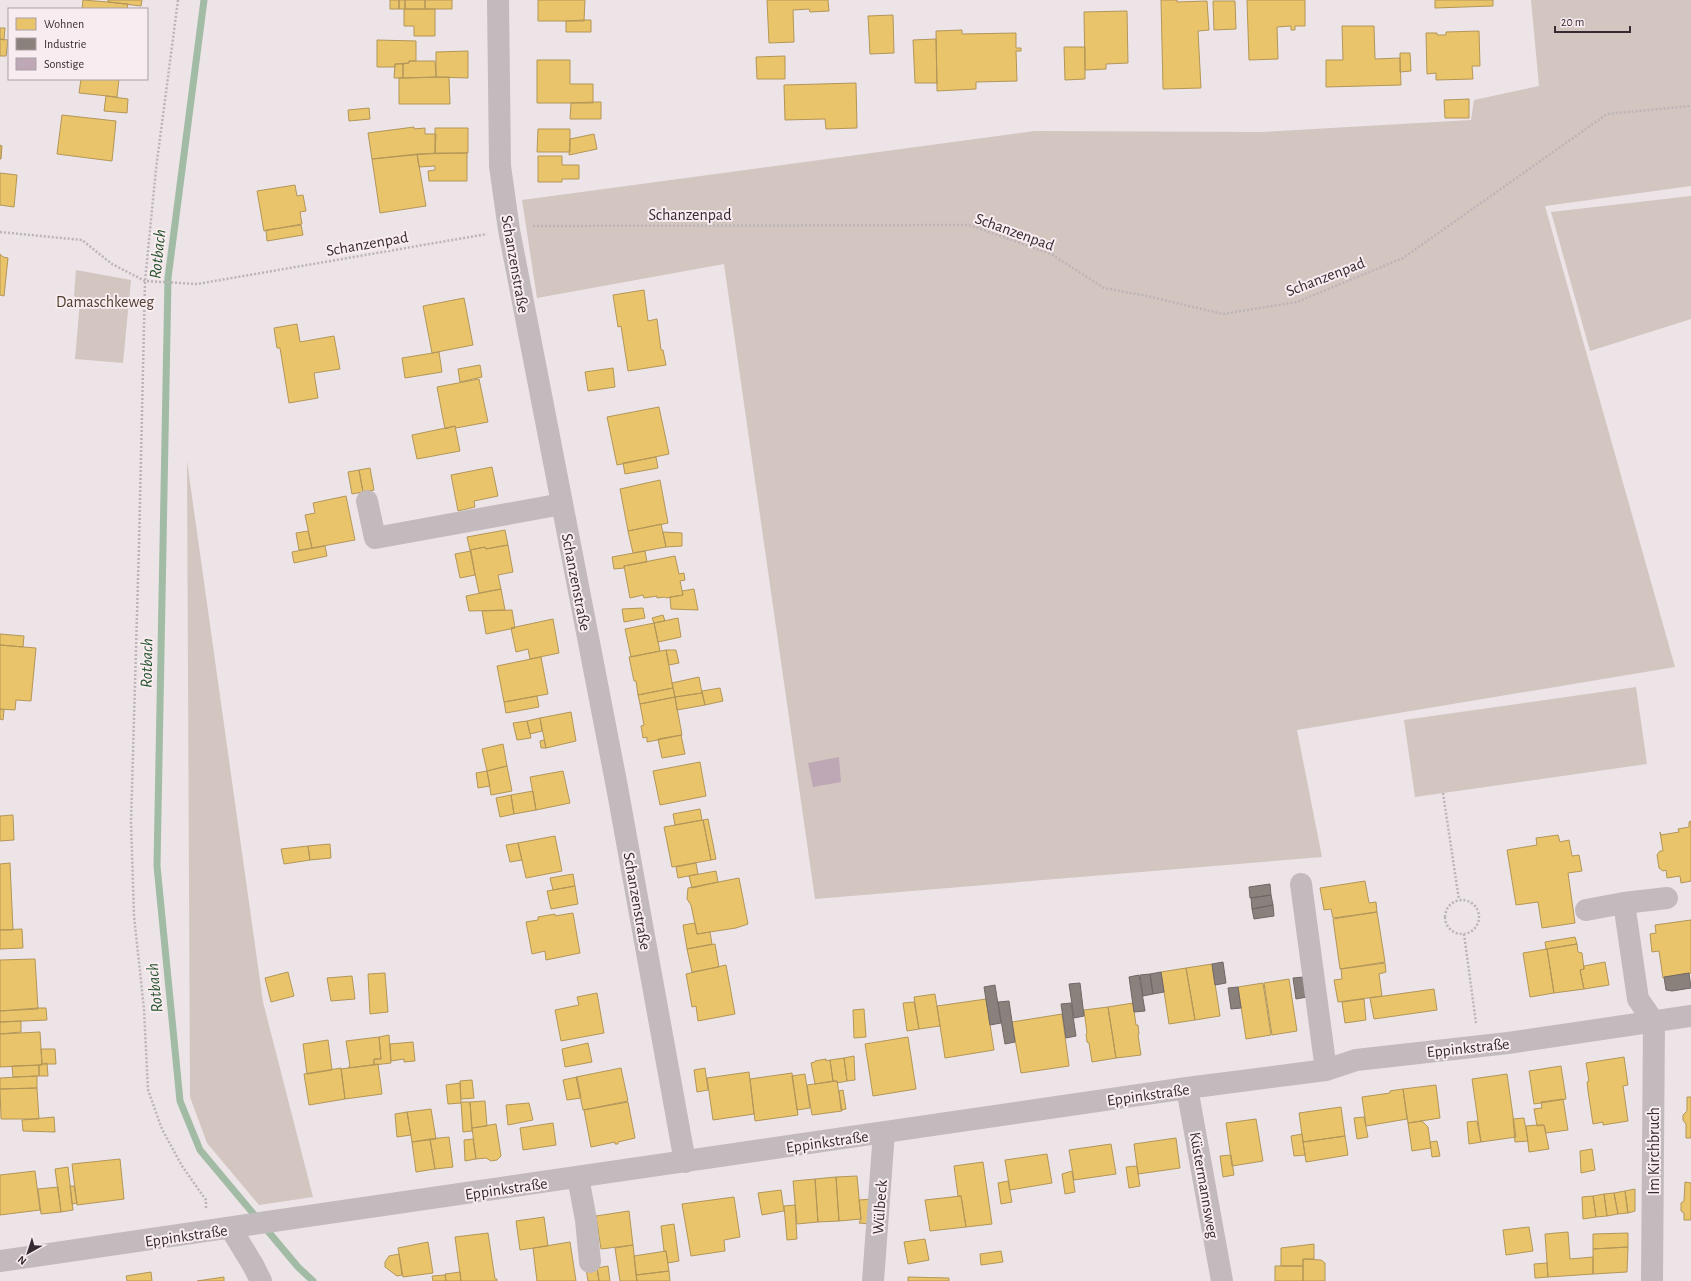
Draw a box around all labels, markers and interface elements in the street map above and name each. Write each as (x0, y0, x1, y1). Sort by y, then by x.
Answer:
legend (8, 8, 148, 80)
scale bar (1555, 8, 1630, 34)
text: 20 m (1561, 16, 1584, 28)
text: Wohnen (44, 18, 84, 30)
text: Industrie (44, 38, 86, 50)
text: Sonstige (44, 58, 84, 70)
street label: Schanzenpad (648, 207, 732, 223)
street label: Schanzenpad (973, 210, 1056, 254)
street label: Schanzenstraße (499, 214, 531, 314)
water label: Rotbach (146, 228, 169, 280)
street label: Schanzenpad (325, 229, 409, 259)
street label: Schanzenpad (1284, 255, 1367, 299)
park label: Damaschkeweg (56, 294, 154, 310)
street label: Schanzenstraße (559, 532, 593, 632)
water label: Rotbach (138, 638, 155, 688)
street label: Schanzenstraße (621, 851, 653, 951)
water label: Rotbach (143, 962, 166, 1014)
street label: Eppinkstraße (1426, 1036, 1510, 1060)
street label: Eppinkstraße (1106, 1081, 1190, 1109)
street label: Im Kirchbruch (1646, 1107, 1662, 1195)
street label: Eppinkstraße (785, 1128, 869, 1156)
street label: Küstermannsweg (1187, 1131, 1221, 1240)
street label: Eppinkstraße (464, 1175, 548, 1203)
street label: Wülbeck (870, 1179, 890, 1235)
street label: Eppinkstraße (144, 1222, 228, 1250)
north arrow (8, 1233, 48, 1273)
text: N (16, 1254, 28, 1267)

